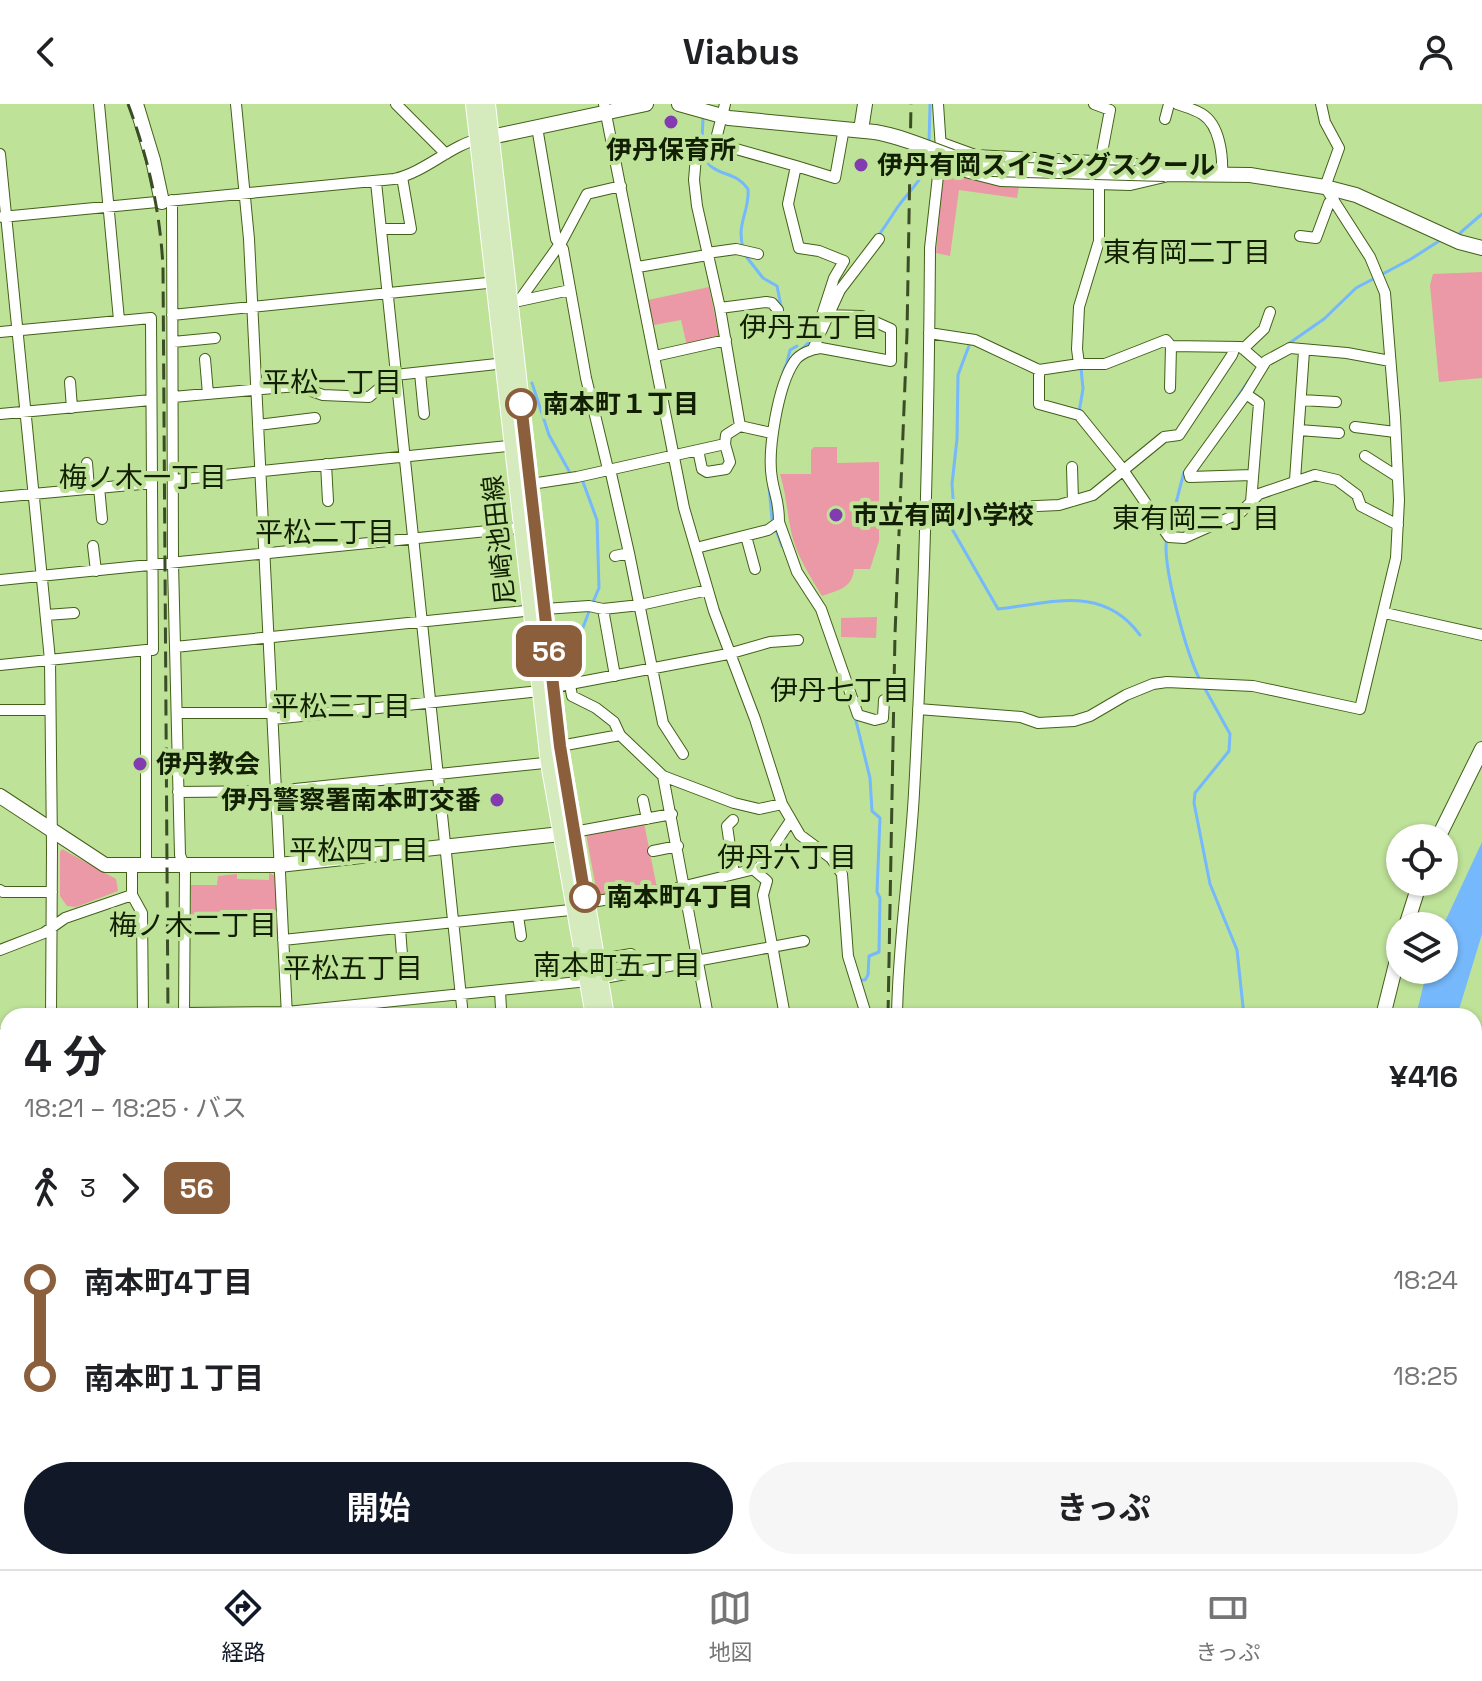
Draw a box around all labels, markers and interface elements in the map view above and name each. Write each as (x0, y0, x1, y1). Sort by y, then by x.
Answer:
text: Viabus (683, 29, 799, 75)
icon: back (24, 30, 68, 74)
icon: person (1414, 30, 1458, 74)
marker: 伊丹保育所 (662, 113, 680, 131)
place label: 伊丹保育所 (606, 133, 736, 167)
place label: 伊丹有岡スイミングスクール (877, 148, 1215, 182)
marker: 伊丹有岡スイミングスクール (852, 156, 870, 174)
district label: 東有岡二丁目 (1103, 234, 1271, 270)
district label: 伊丹五丁目 (739, 309, 879, 345)
district label: 平松一丁目 (262, 364, 402, 400)
place label: 南本町１丁目 (543, 387, 699, 421)
marker: 南本町１丁目 (506, 389, 536, 419)
district label: 梅ノ木一丁目 (59, 459, 227, 495)
street label: 尼崎池田線 (475, 474, 523, 606)
place label: 市立有岡小学校 (852, 498, 1034, 532)
district label: 東有岡三丁目 (1112, 500, 1280, 536)
marker: 市立有岡小学校 (827, 506, 845, 524)
district label: 平松二丁目 (255, 514, 395, 550)
line badge: 56 (513, 625, 585, 677)
text: 56 (532, 633, 566, 669)
district label: 伊丹七丁目 (770, 672, 910, 708)
district label: 平松三丁目 (271, 688, 411, 724)
place label: 伊丹教会 (156, 747, 260, 781)
marker: 伊丹教会 (131, 755, 149, 773)
place label: 伊丹警察署南本町交番 (221, 783, 481, 817)
marker: 伊丹警察署南本町交番 (488, 791, 506, 809)
map controls (1386, 824, 1458, 984)
button: locate (1386, 824, 1458, 896)
district label: 平松四丁目 (289, 832, 429, 868)
district label: 伊丹六丁目 (717, 839, 857, 875)
place label: 南本町4丁目 (607, 880, 754, 914)
marker: 南本町4丁目 (570, 882, 600, 912)
district label: 梅ノ木二丁目 (109, 907, 277, 943)
button: layers (1386, 912, 1458, 984)
district label: 南本町五丁目 (533, 947, 701, 983)
district label: 平松五丁目 (283, 950, 423, 986)
text: 4 分 (24, 1029, 107, 1085)
text: ¥416 (1389, 1057, 1458, 1096)
text: 18:21 – 18:25 · バス (24, 1091, 247, 1125)
icon: walk (24, 1166, 68, 1210)
icon: forward (108, 1166, 152, 1210)
text: 56 (180, 1170, 214, 1206)
text: 3 (80, 1171, 96, 1205)
text: 南本町4丁目 (84, 1263, 253, 1302)
text: 18:24 (1393, 1263, 1458, 1297)
text: 南本町１丁目 (84, 1359, 264, 1398)
text: 18:25 (1393, 1359, 1458, 1393)
button: 開始 (24, 1462, 733, 1554)
button: きっぷ (749, 1462, 1458, 1554)
tab: 経路 (221, 1586, 265, 1666)
tab: 地図 (708, 1586, 752, 1666)
tab: きっぷ (1195, 1586, 1261, 1666)

